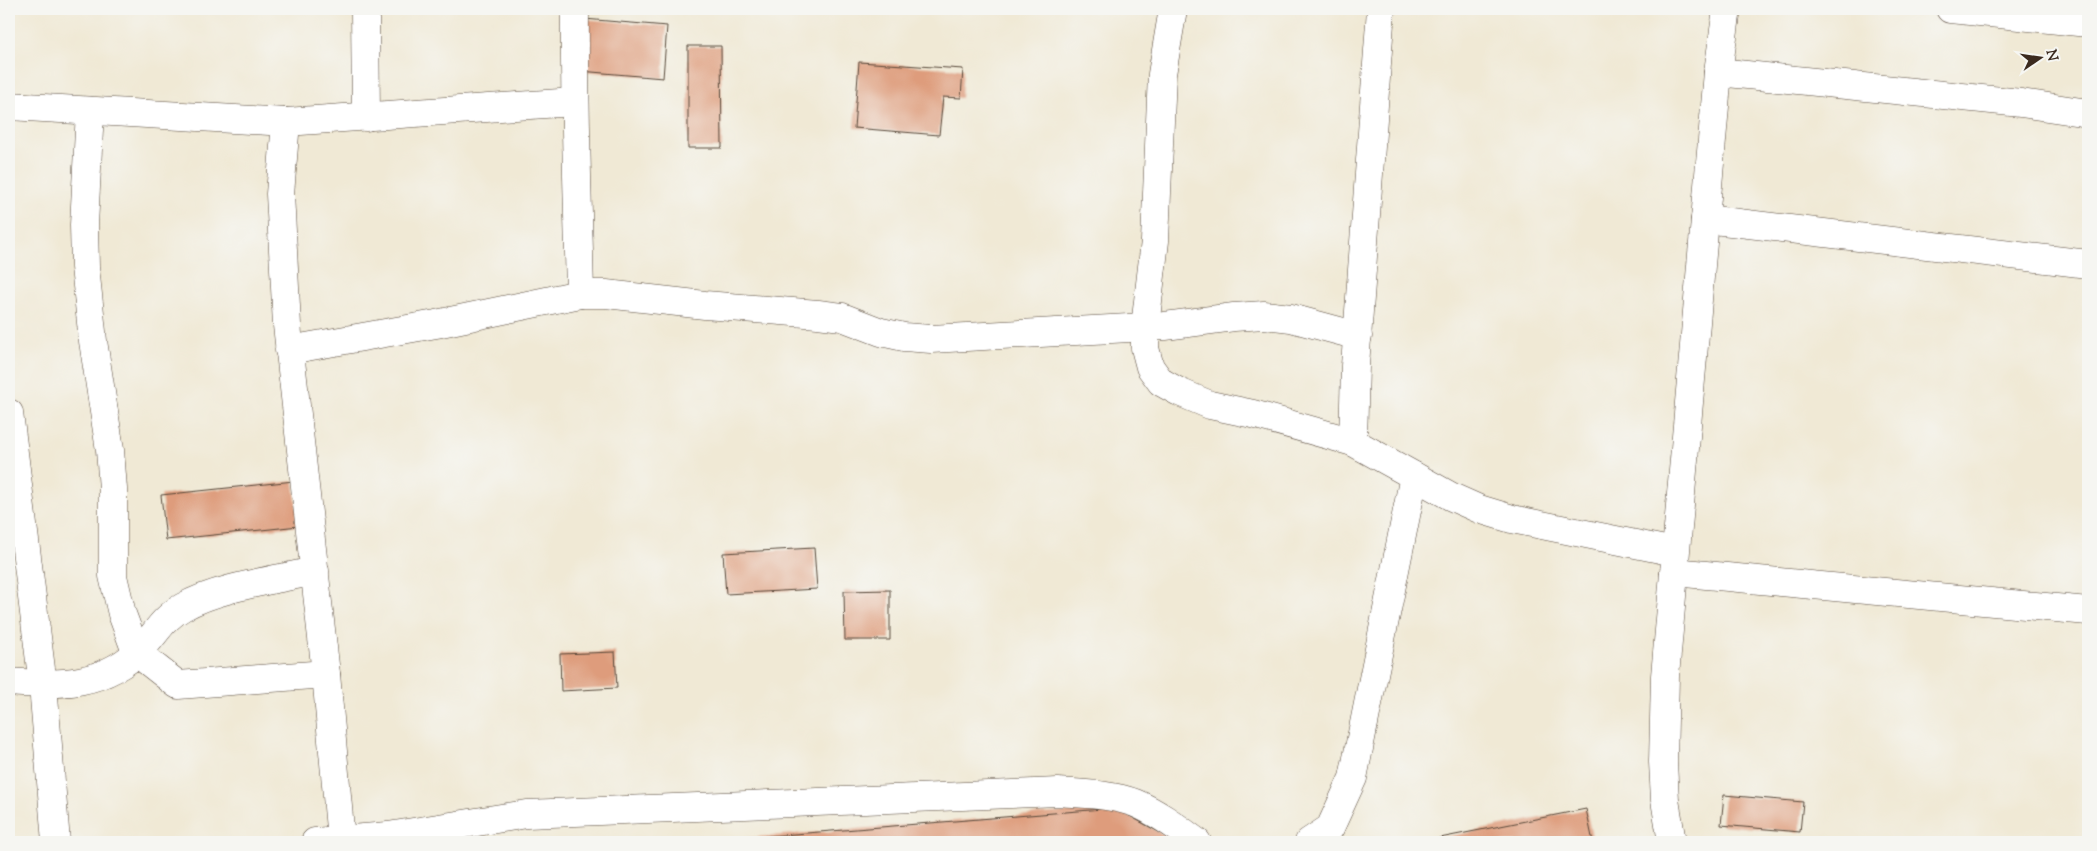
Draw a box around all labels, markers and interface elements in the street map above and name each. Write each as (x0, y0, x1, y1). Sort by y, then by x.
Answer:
north arrow (2014, 32, 2064, 82)
text: N (2040, 48, 2062, 63)

